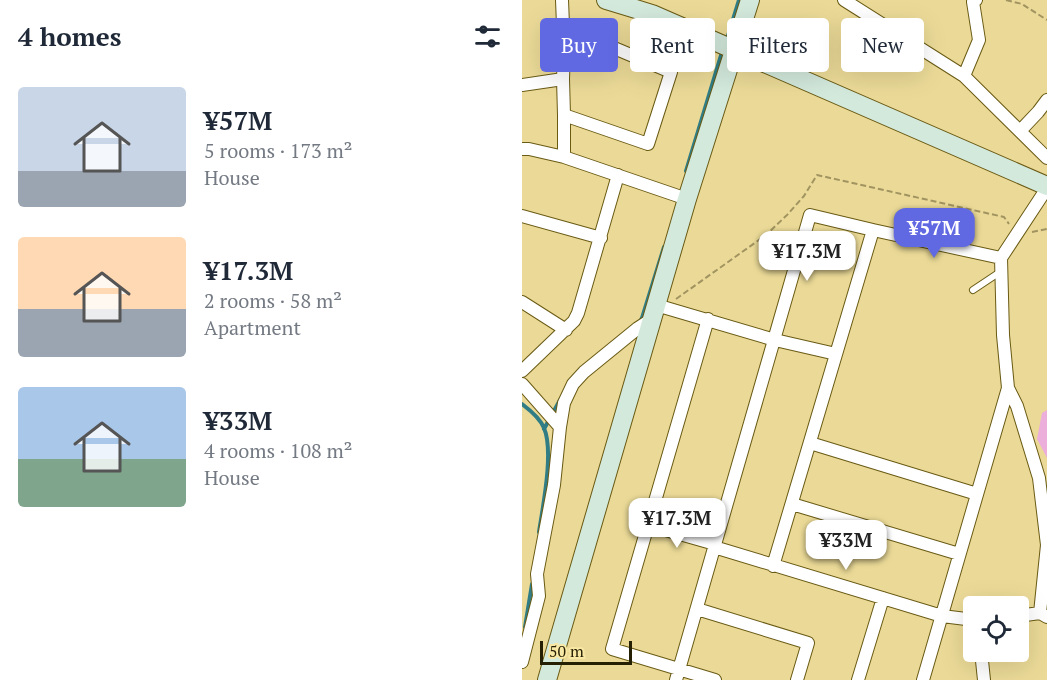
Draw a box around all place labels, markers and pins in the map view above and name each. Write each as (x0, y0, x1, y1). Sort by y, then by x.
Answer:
pin: ¥57M (898, 208, 970, 259)
pin: ¥17.3M (758, 231, 856, 282)
pin: ¥17.3M (628, 498, 726, 549)
pin: ¥33M (810, 520, 882, 571)

